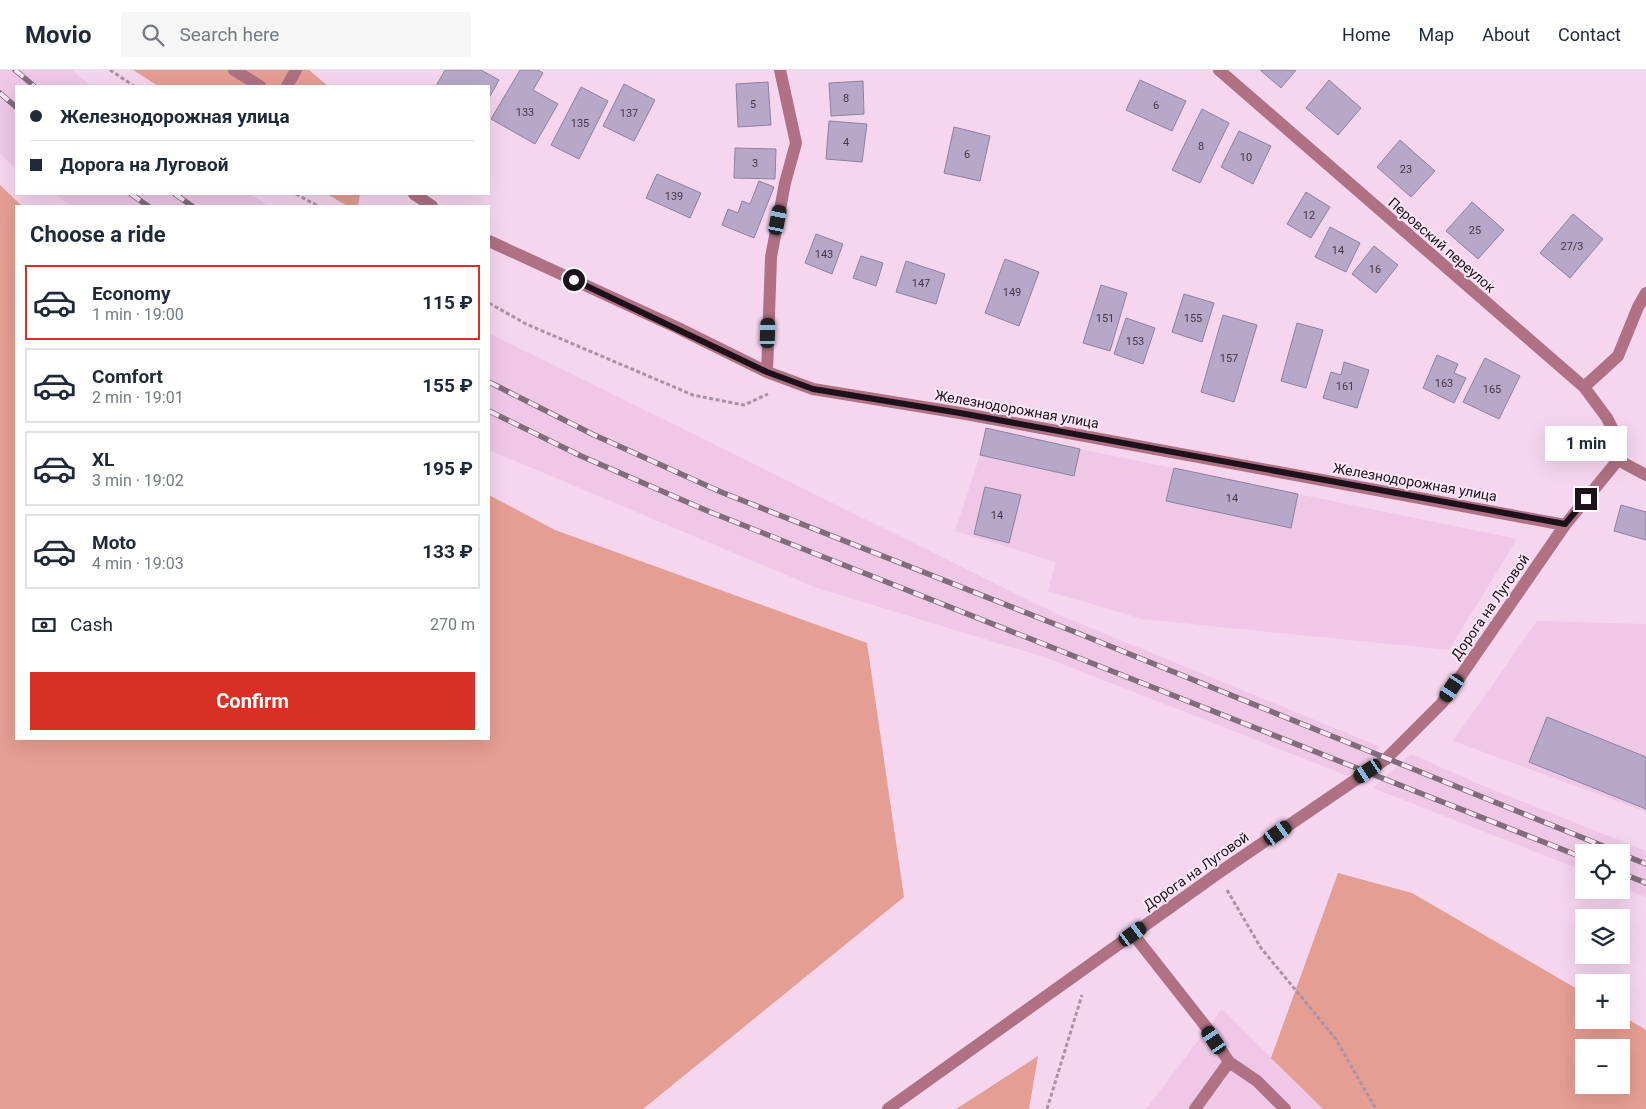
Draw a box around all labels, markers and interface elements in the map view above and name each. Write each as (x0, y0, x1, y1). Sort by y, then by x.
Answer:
search box (121, 12, 471, 57)
text: Movio (25, 21, 91, 49)
icon: search (139, 21, 167, 49)
text: Search here (179, 23, 279, 46)
text: Home (1342, 24, 1391, 45)
text: Map (1419, 24, 1454, 45)
text: About (1482, 24, 1530, 45)
text: Contact (1558, 24, 1621, 45)
house number: 8 (843, 92, 849, 105)
house number: 5 (750, 98, 756, 111)
house number: 6 (1153, 99, 1159, 112)
text: Железнодорожная улица (60, 105, 290, 128)
house number: 133 (516, 106, 534, 119)
house number: 137 (620, 107, 638, 120)
house number: 135 (571, 117, 589, 130)
house number: 4 (843, 136, 849, 149)
house number: 8 (1198, 140, 1204, 153)
house number: 6 (964, 148, 970, 161)
house number: 10 (1240, 151, 1252, 164)
text: Дорога на Луговой (60, 153, 229, 176)
house number: 3 (752, 157, 758, 170)
house number: 23 (1400, 163, 1412, 176)
house number: 139 (665, 190, 683, 203)
street label: Перовский переулок (1385, 194, 1499, 296)
car (767, 204, 788, 236)
house number: 12 (1303, 209, 1315, 222)
text: Choose a ride (30, 222, 166, 247)
house number: 25 (1469, 224, 1481, 237)
house number: 27/3 (1560, 240, 1584, 253)
house number: 14 (1332, 244, 1344, 257)
house number: 143 (815, 248, 833, 261)
house number: 16 (1369, 263, 1381, 276)
route start (563, 269, 585, 291)
house number: 147 (912, 277, 930, 290)
icon: car (32, 280, 77, 325)
text: Economy (92, 282, 171, 305)
house number: 149 (1003, 286, 1021, 299)
text: 115 ₽ (422, 291, 473, 314)
text: 1 min · 19:00 (92, 305, 184, 324)
house number: 151 (1096, 312, 1114, 325)
house number: 155 (1184, 312, 1202, 325)
car (759, 318, 776, 348)
house number: 153 (1126, 335, 1144, 348)
house number: 157 (1220, 352, 1238, 365)
icon: car (32, 363, 77, 408)
text: Comfort (92, 365, 163, 388)
text: 155 ₽ (422, 374, 473, 397)
house number: 163 (1435, 377, 1453, 390)
house number: 161 (1336, 380, 1354, 393)
house number: 165 (1483, 383, 1501, 396)
street label: Железнодорожная улица (934, 387, 1100, 431)
text: 2 min · 19:01 (92, 388, 184, 407)
callout: 1 min (1545, 426, 1627, 462)
text: 1 min (1566, 434, 1606, 453)
icon: car (32, 446, 77, 491)
text: XL (92, 448, 114, 471)
text: 195 ₽ (422, 457, 473, 480)
street label: Железнодорожная улица (1332, 460, 1498, 504)
text: 3 min · 19:02 (92, 471, 184, 490)
route end (1575, 488, 1597, 510)
house number: 14 (1226, 492, 1238, 505)
house number: 14 (991, 509, 1003, 522)
icon: car (32, 529, 77, 574)
text: Moto (92, 531, 136, 554)
text: 133 ₽ (422, 540, 473, 563)
street label: Дорога на Луговой (1448, 551, 1532, 663)
text: 4 min · 19:03 (92, 554, 184, 573)
icon: cash (30, 611, 58, 639)
text: Cash (70, 613, 113, 636)
text: 270 m (430, 615, 475, 634)
car (1437, 671, 1466, 705)
button: Confirm (30, 672, 475, 730)
car (1351, 756, 1384, 786)
car (1261, 818, 1294, 848)
street label: Дорога на Луговой (1140, 829, 1252, 913)
map controls (1575, 844, 1630, 1094)
button: locate (1575, 844, 1630, 899)
button: layers (1575, 909, 1630, 964)
car (1116, 919, 1149, 949)
button: + (1575, 974, 1630, 1029)
car (1199, 1023, 1228, 1057)
button: − (1575, 1039, 1630, 1094)

